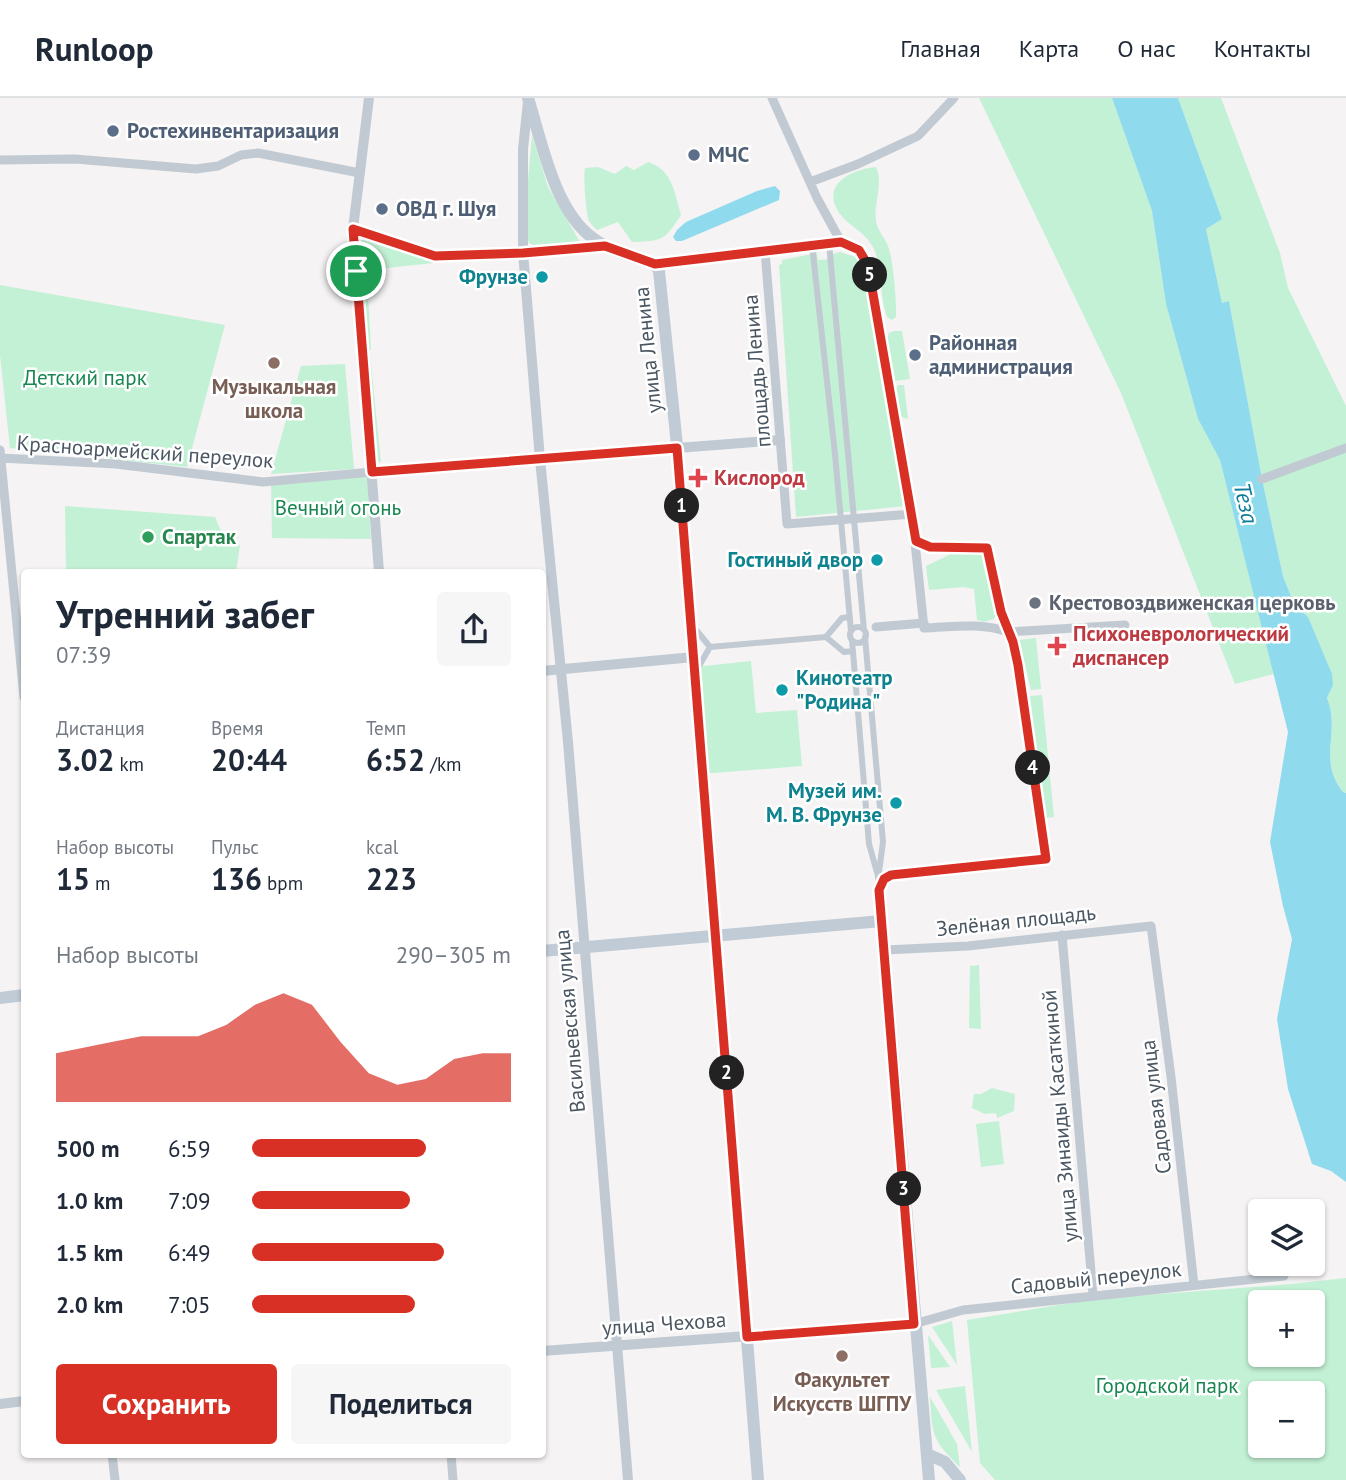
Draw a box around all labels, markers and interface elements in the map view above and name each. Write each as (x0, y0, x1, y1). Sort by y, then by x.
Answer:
text: Runloop (35, 27, 154, 70)
text: Главная (900, 33, 981, 64)
text: Карта (1019, 33, 1079, 64)
text: О нас (1117, 33, 1176, 64)
text: Контакты (1214, 33, 1311, 64)
place label: Ростехинвентаризация (127, 117, 339, 144)
marker: Ростехинвентаризация (105, 123, 121, 139)
place label: МЧС (708, 141, 750, 168)
marker: МЧС (686, 147, 702, 163)
place label: ОВД г. Шуя (396, 195, 496, 222)
marker: ОВД г. Шуя (374, 201, 390, 217)
pin (326, 241, 386, 301)
icon: arrive (337, 252, 375, 290)
pin: 5 (852, 258, 888, 292)
text: 5 (864, 262, 875, 286)
place label: Фрунзе (459, 263, 528, 290)
marker: Фрунзе (534, 269, 550, 285)
street label: улица Ленина (627, 285, 668, 415)
street label: площадь Ленина (736, 293, 777, 449)
place label: Районная администрация (929, 329, 1073, 380)
marker: Районная администрация (907, 347, 923, 363)
marker: Музыкальная школа (266, 355, 282, 371)
park label: Детский парк (23, 364, 147, 391)
place label: Музыкальная школа (212, 373, 336, 424)
street label: Красноармейский переулок (16, 429, 274, 474)
place label: Кислород (714, 464, 805, 491)
marker: Кислород (688, 468, 708, 488)
water label: Теза (1228, 480, 1265, 526)
pin: 1 (664, 488, 700, 524)
text: 1 (676, 493, 687, 517)
park label: Вечный огонь (275, 494, 402, 521)
place label: Спартак (162, 523, 237, 550)
marker: Спартак (140, 529, 156, 545)
place label: Гостиный двор (727, 546, 863, 573)
marker: Гостиный двор (869, 552, 885, 568)
text: Утренний забег (56, 589, 314, 638)
place label: Крестовоздвиженская церковь (1049, 589, 1336, 616)
button: share (437, 592, 511, 666)
marker: Крестовоздвиженская церковь (1027, 595, 1043, 611)
place label: Психоневрологический диспансер (1072, 620, 1289, 671)
marker: Психоневрологический диспансер (1047, 636, 1067, 656)
text: 07:39 (56, 640, 111, 669)
place label: Кинотеатр "Родина" (796, 664, 893, 715)
marker: Кинотеатр "Родина" (774, 682, 790, 698)
text: Дистанция (56, 716, 144, 740)
text: Время (211, 716, 263, 740)
text: Темп (366, 716, 406, 740)
text: 3.02 (56, 740, 114, 779)
text: 20:44 (211, 740, 287, 779)
text: 6:52 (366, 740, 425, 779)
pin: 4 (1016, 750, 1050, 786)
text: km (114, 752, 144, 776)
text: /km (425, 752, 461, 776)
text: 4 (1027, 755, 1038, 779)
place label: Музей им. М. В. Фрунзе (766, 777, 882, 828)
marker: Музей им. М. В. Фрунзе (888, 795, 904, 811)
text: Набор высоты (56, 835, 174, 859)
text: Пульс (211, 835, 259, 859)
text: kcal (366, 835, 398, 859)
text: 15 (56, 859, 90, 898)
text: 136 (211, 859, 262, 898)
text: 223 (366, 859, 417, 898)
text: m (90, 871, 111, 895)
text: bpm (262, 871, 303, 895)
street label: Зелёная площадь (935, 899, 1097, 942)
street label: Васильевская улица (548, 928, 591, 1114)
text: Набор высоты (56, 940, 199, 969)
text: 290–305 m (396, 940, 511, 969)
street label: улица Зинаиды Касаткиной (1035, 989, 1084, 1243)
street label: Садовая улица (1134, 1038, 1177, 1176)
pin: 2 (710, 1056, 744, 1090)
text: 2 (721, 1060, 732, 1084)
text: 500 m (56, 1134, 119, 1163)
text: 6:59 (168, 1134, 211, 1163)
pin: 3 (886, 1172, 922, 1206)
text: 3 (898, 1176, 909, 1200)
text: 1.0 km (56, 1186, 123, 1215)
text: 7:09 (168, 1186, 211, 1215)
map controls (1248, 1199, 1325, 1458)
button: layers (1248, 1199, 1325, 1276)
text: 1.5 km (56, 1238, 123, 1267)
text: 6:49 (168, 1238, 211, 1267)
street label: Садовый переулок (1009, 1255, 1183, 1300)
text: 2.0 km (56, 1290, 123, 1319)
text: 7:05 (168, 1290, 211, 1319)
button: + (1248, 1290, 1325, 1367)
street label: улица Чехова (601, 1306, 727, 1341)
marker: Факультет Искусств ШГПУ (834, 1348, 850, 1364)
button: Сохранить (56, 1364, 277, 1444)
button: Поделиться (291, 1364, 511, 1444)
place label: Факультет Искусств ШГПУ (773, 1366, 912, 1417)
park label: Городской парк (1096, 1372, 1238, 1399)
button: − (1248, 1381, 1325, 1458)

